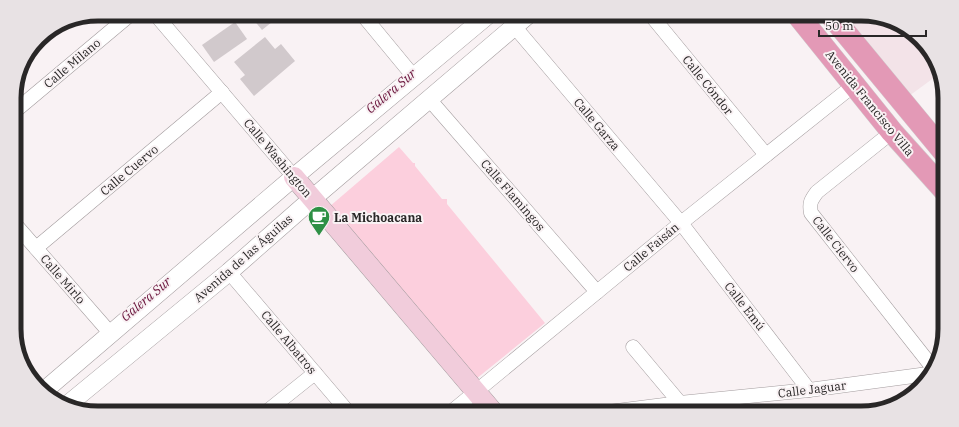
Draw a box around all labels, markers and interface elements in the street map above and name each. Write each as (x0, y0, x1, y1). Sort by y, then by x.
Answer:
scale bar (819, 12, 926, 38)
text: 50 m (825, 18, 854, 33)
street label: Calle Milano (41, 35, 104, 91)
street label: Avenida Francisco Villa (823, 47, 918, 159)
street label: Calle Cóndor (679, 52, 737, 118)
water label: Galera Sur (362, 65, 420, 117)
street label: Calle Garza (571, 95, 624, 154)
street label: Calle Washington (241, 116, 315, 201)
street label: Calle Cuervo (97, 141, 161, 199)
street label: Calle Flamingos (478, 156, 548, 234)
cafe icon: La Michoacana (306, 204, 332, 237)
place label: La Michoacana (334, 210, 422, 225)
street label: Avenida de las Águilas (191, 211, 296, 305)
street label: Calle Ciervo (809, 213, 863, 275)
street label: Calle Faisán (620, 219, 682, 275)
street label: Calle Mirlo (37, 251, 89, 307)
water label: Galera Sur (117, 273, 175, 325)
street label: Calle Emú (721, 279, 769, 334)
street label: Calle Albatros (258, 307, 320, 377)
street label: Calle Jaguar (777, 377, 848, 401)

